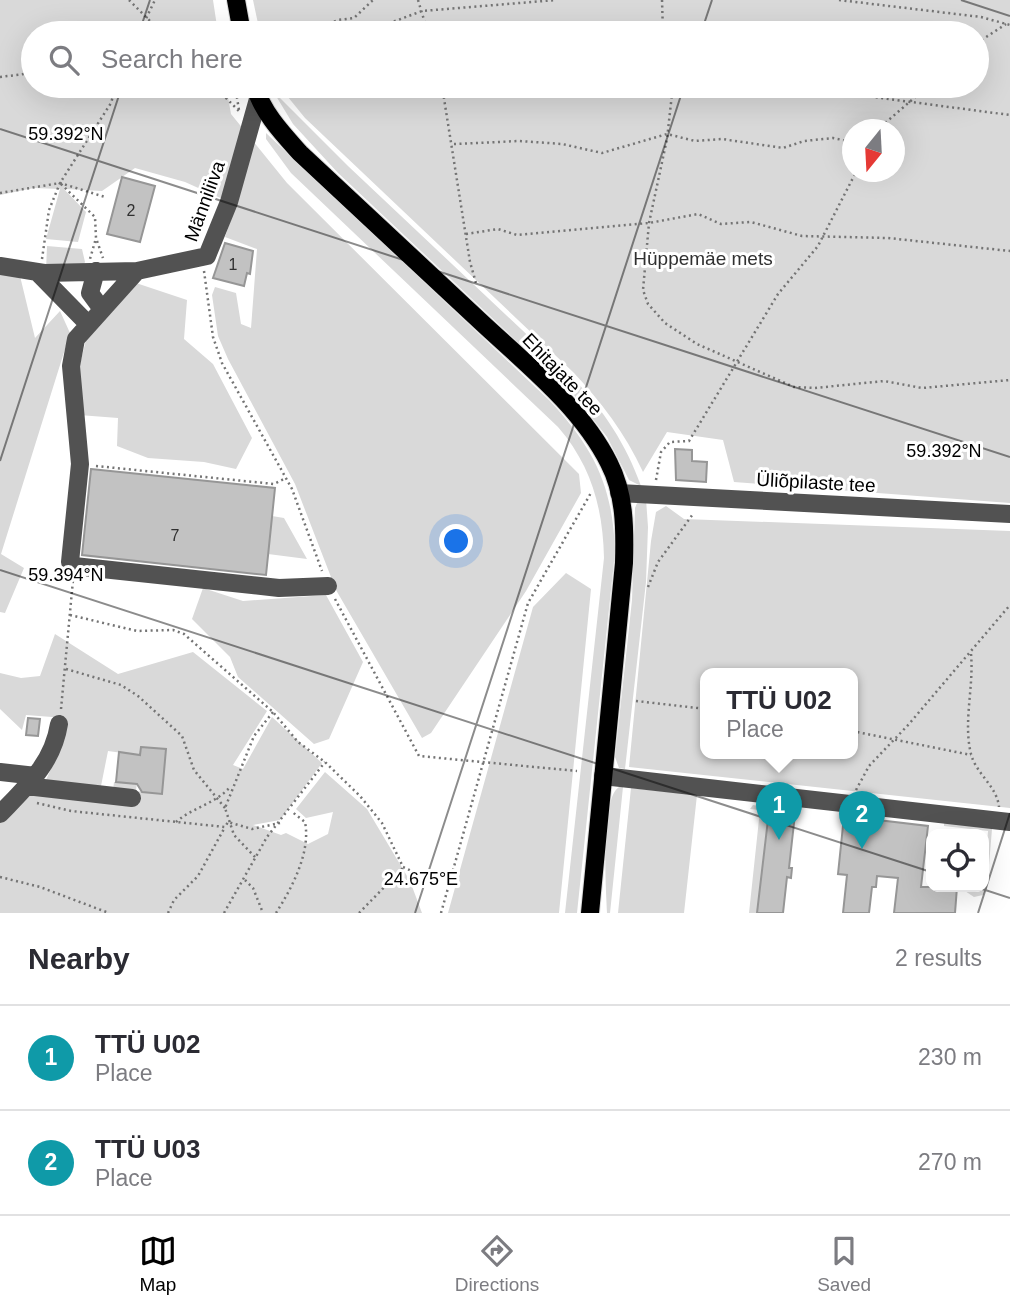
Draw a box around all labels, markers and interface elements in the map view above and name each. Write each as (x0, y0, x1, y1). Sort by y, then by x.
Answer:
search box (21, 21, 989, 98)
icon: search (45, 41, 83, 79)
text: Search here (101, 44, 243, 74)
north arrow (842, 119, 905, 182)
text: 59.392°N (28, 124, 104, 144)
street label: Männiliiva (180, 157, 229, 244)
house number: 2 (127, 202, 136, 219)
park label: Hüppemäe mets (633, 248, 773, 269)
house number: 1 (229, 256, 238, 273)
street label: Ehitajate tee (518, 329, 607, 420)
text: 59.392°N (906, 441, 982, 461)
street label: Üliõpilaste tee (756, 469, 876, 496)
your location (439, 524, 473, 558)
house number: 7 (171, 527, 180, 544)
text: 59.394°N (28, 565, 104, 585)
popup (700, 668, 858, 759)
text: TTÜ U02 (726, 685, 832, 715)
text: Place (726, 716, 784, 742)
pin: 1 (756, 782, 802, 840)
pin: 2 (839, 791, 885, 849)
map controls (926, 829, 989, 892)
button: locate (926, 829, 989, 892)
text: 24.675°E (384, 869, 458, 889)
text: Nearby (28, 942, 130, 975)
text: 2 results (895, 945, 982, 971)
text: TTÜ U02 (95, 1029, 200, 1059)
text: 1 (45, 1044, 57, 1070)
text: 230 m (918, 1044, 982, 1070)
text: Place (95, 1060, 153, 1086)
text: TTÜ U03 (95, 1134, 200, 1164)
text: 2 (45, 1149, 57, 1175)
text: 270 m (918, 1149, 982, 1175)
text: Place (95, 1165, 153, 1191)
tab: Map (139, 1232, 177, 1296)
tab: Directions (455, 1232, 539, 1296)
tab: Saved (817, 1232, 871, 1296)

